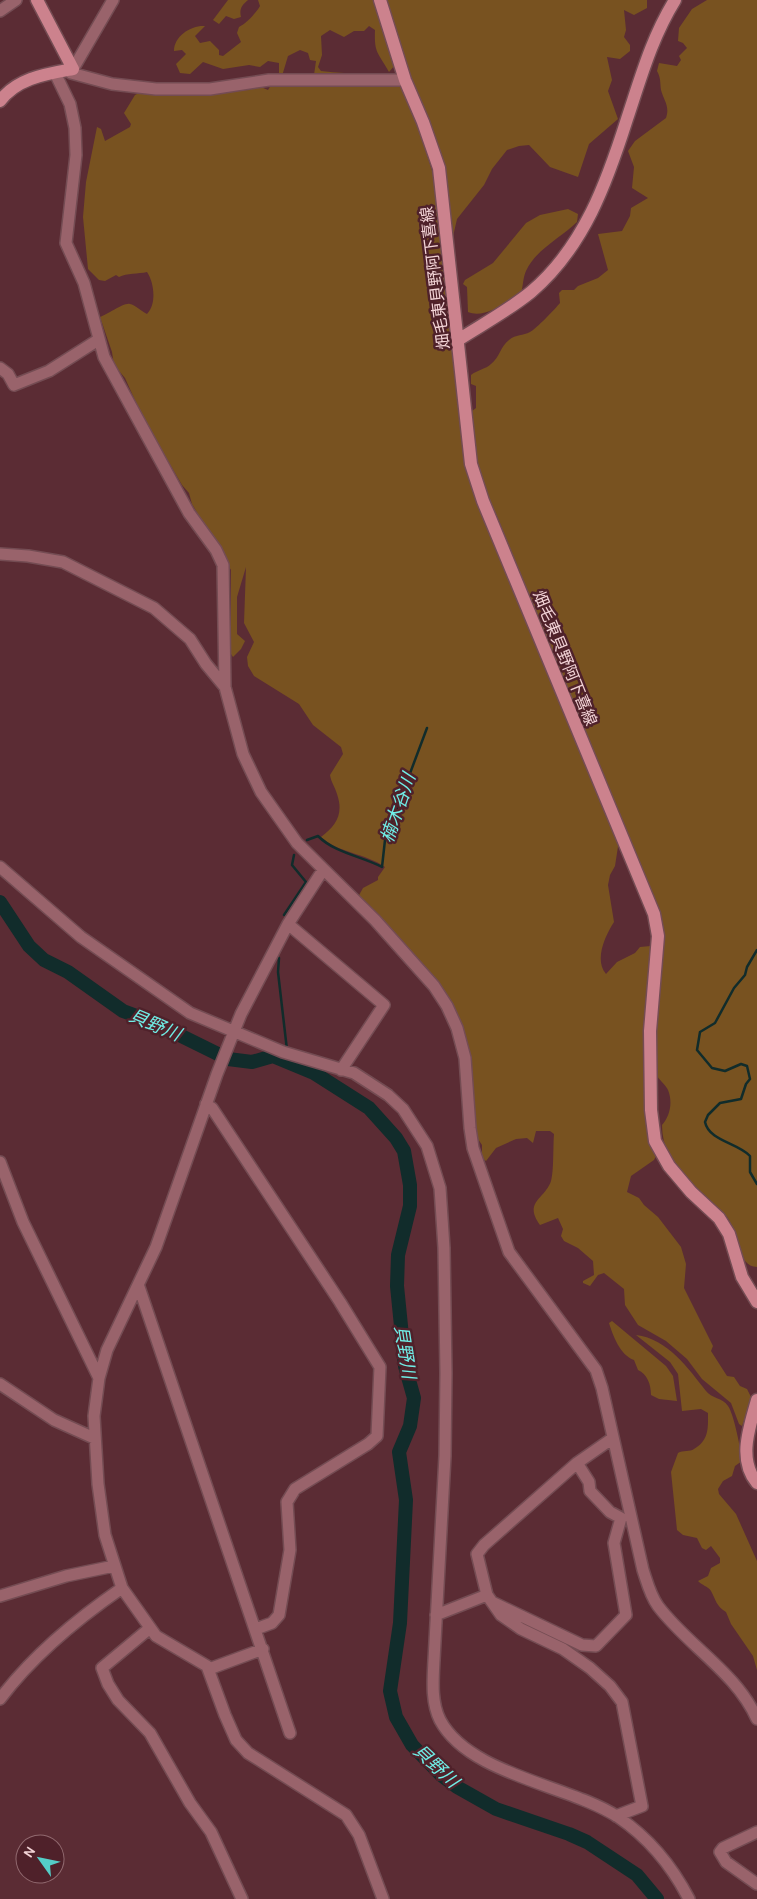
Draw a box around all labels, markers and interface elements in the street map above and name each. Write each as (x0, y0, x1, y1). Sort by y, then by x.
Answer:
street label: 畑毛東貝野阿下喜線 (417, 205, 453, 351)
street label: 畑毛東貝野阿下喜線 (529, 588, 601, 728)
water label: 楠木谷川 (376, 768, 421, 846)
water label: 貝野川 (126, 1004, 186, 1046)
water label: 貝野川 (390, 1324, 420, 1382)
water label: 貝野川 (409, 1740, 465, 1794)
north arrow (15, 1834, 65, 1884)
text: N (20, 1843, 39, 1861)

